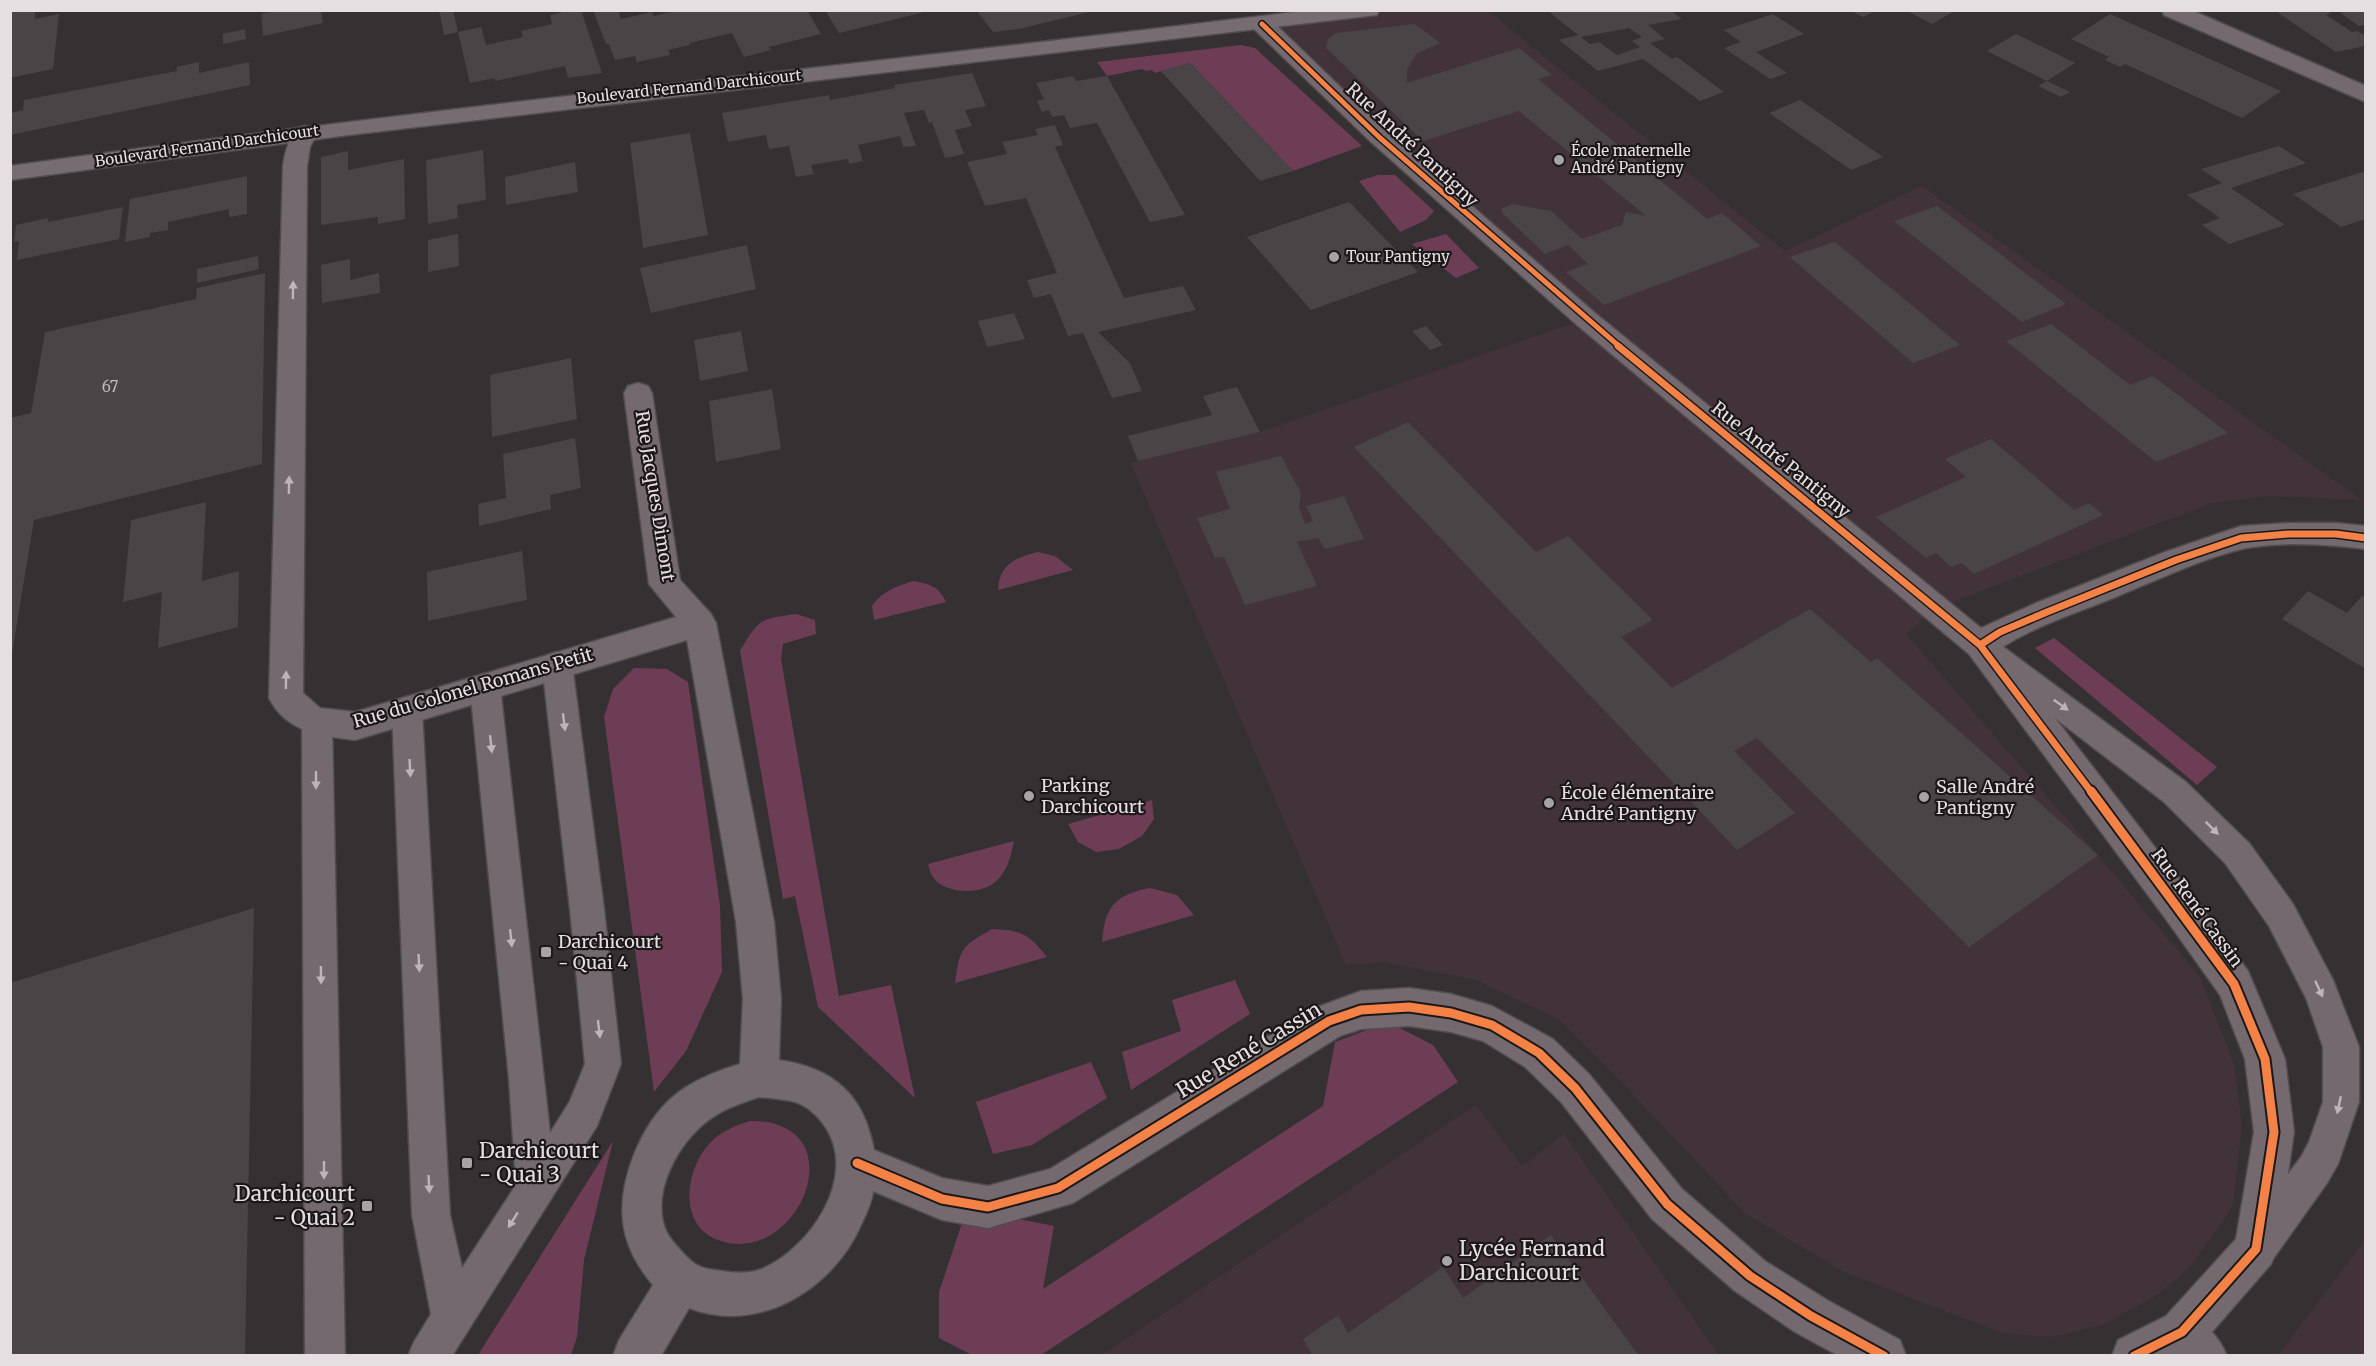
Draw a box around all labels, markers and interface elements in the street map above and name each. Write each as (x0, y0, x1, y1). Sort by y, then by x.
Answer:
street label: Boulevard Fernand Darchicourt (576, 65, 802, 108)
street label: Rue André Pantigny (1341, 77, 1484, 212)
street label: Boulevard Fernand Darchicourt (94, 120, 320, 171)
place label: École maternelle André Pantigny (1570, 140, 1691, 177)
marker: École maternelle André Pantigny (1552, 153, 1566, 167)
place label: Tour Pantigny (1346, 247, 1450, 266)
marker: Tour Pantigny (1327, 250, 1341, 264)
one-way arrow (288, 280, 298, 299)
house number: 67 (102, 377, 119, 396)
street label: Rue André Pantigny (1707, 396, 1856, 523)
street label: Rue Jacques Dimont (631, 409, 680, 583)
one-way arrow (285, 475, 294, 494)
street label: Rue du Colonel Romans Petit (350, 642, 595, 733)
one-way arrow (281, 670, 291, 689)
one-way arrow (2053, 698, 2068, 710)
one-way arrow (559, 713, 569, 732)
one-way arrow (486, 735, 496, 754)
one-way arrow (405, 759, 414, 778)
one-way arrow (311, 771, 321, 790)
place label: Parking Darchicourt (1041, 774, 1144, 818)
place label: Salle André Pantigny (1936, 775, 2034, 819)
place label: École élémentaire André Pantigny (1560, 781, 1714, 825)
marker: Parking Darchicourt (1022, 789, 1036, 803)
marker: Salle André Pantigny (1917, 790, 1931, 804)
marker: École élémentaire André Pantigny (1542, 796, 1556, 810)
one-way arrow (2204, 820, 2218, 834)
street label: Rue René Cassin (2147, 844, 2248, 972)
one-way arrow (506, 929, 516, 948)
place label: Darchicourt - Quai 4 (558, 930, 661, 974)
marker: Darchicourt - Quai 4 (539, 945, 553, 959)
one-way arrow (414, 953, 423, 972)
one-way arrow (316, 966, 326, 985)
one-way arrow (2314, 981, 2323, 998)
street label: Rue René Cassin (1171, 995, 1326, 1104)
one-way arrow (595, 1020, 604, 1039)
one-way arrow (2333, 1096, 2343, 1115)
place label: Darchicourt - Quai 3 (479, 1137, 599, 1188)
marker: Darchicourt - Quai 3 (460, 1156, 474, 1170)
one-way arrow (319, 1161, 329, 1180)
one-way arrow (424, 1175, 434, 1194)
place label: Darchicourt - Quai 2 (235, 1180, 355, 1231)
marker: Darchicourt - Quai 2 (360, 1199, 374, 1213)
one-way arrow (508, 1212, 519, 1228)
place label: Lycée Fernand Darchicourt (1459, 1235, 1605, 1286)
marker: Lycée Fernand Darchicourt (1440, 1254, 1454, 1268)

